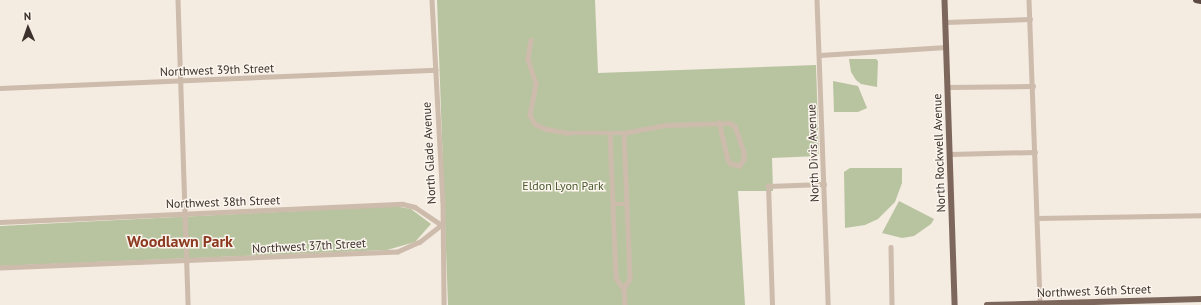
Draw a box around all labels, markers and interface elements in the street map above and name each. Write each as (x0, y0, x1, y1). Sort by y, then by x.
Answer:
north arrow (8, 8, 48, 48)
text: N (24, 9, 31, 23)
street label: Northwest 39th Street (160, 61, 274, 79)
street label: North Rockwell Avenue (930, 93, 948, 213)
street label: North Glade Avenue (419, 101, 439, 205)
street label: North Divis Avenue (804, 103, 822, 203)
park label: Eldon Lyon Park (522, 179, 604, 193)
street label: Northwest 38th Street (166, 193, 280, 211)
district label: Woodlawn Park (127, 231, 233, 251)
street label: Northwest 37th Street (252, 236, 366, 256)
street label: Northwest 36th Street (1037, 282, 1151, 300)

